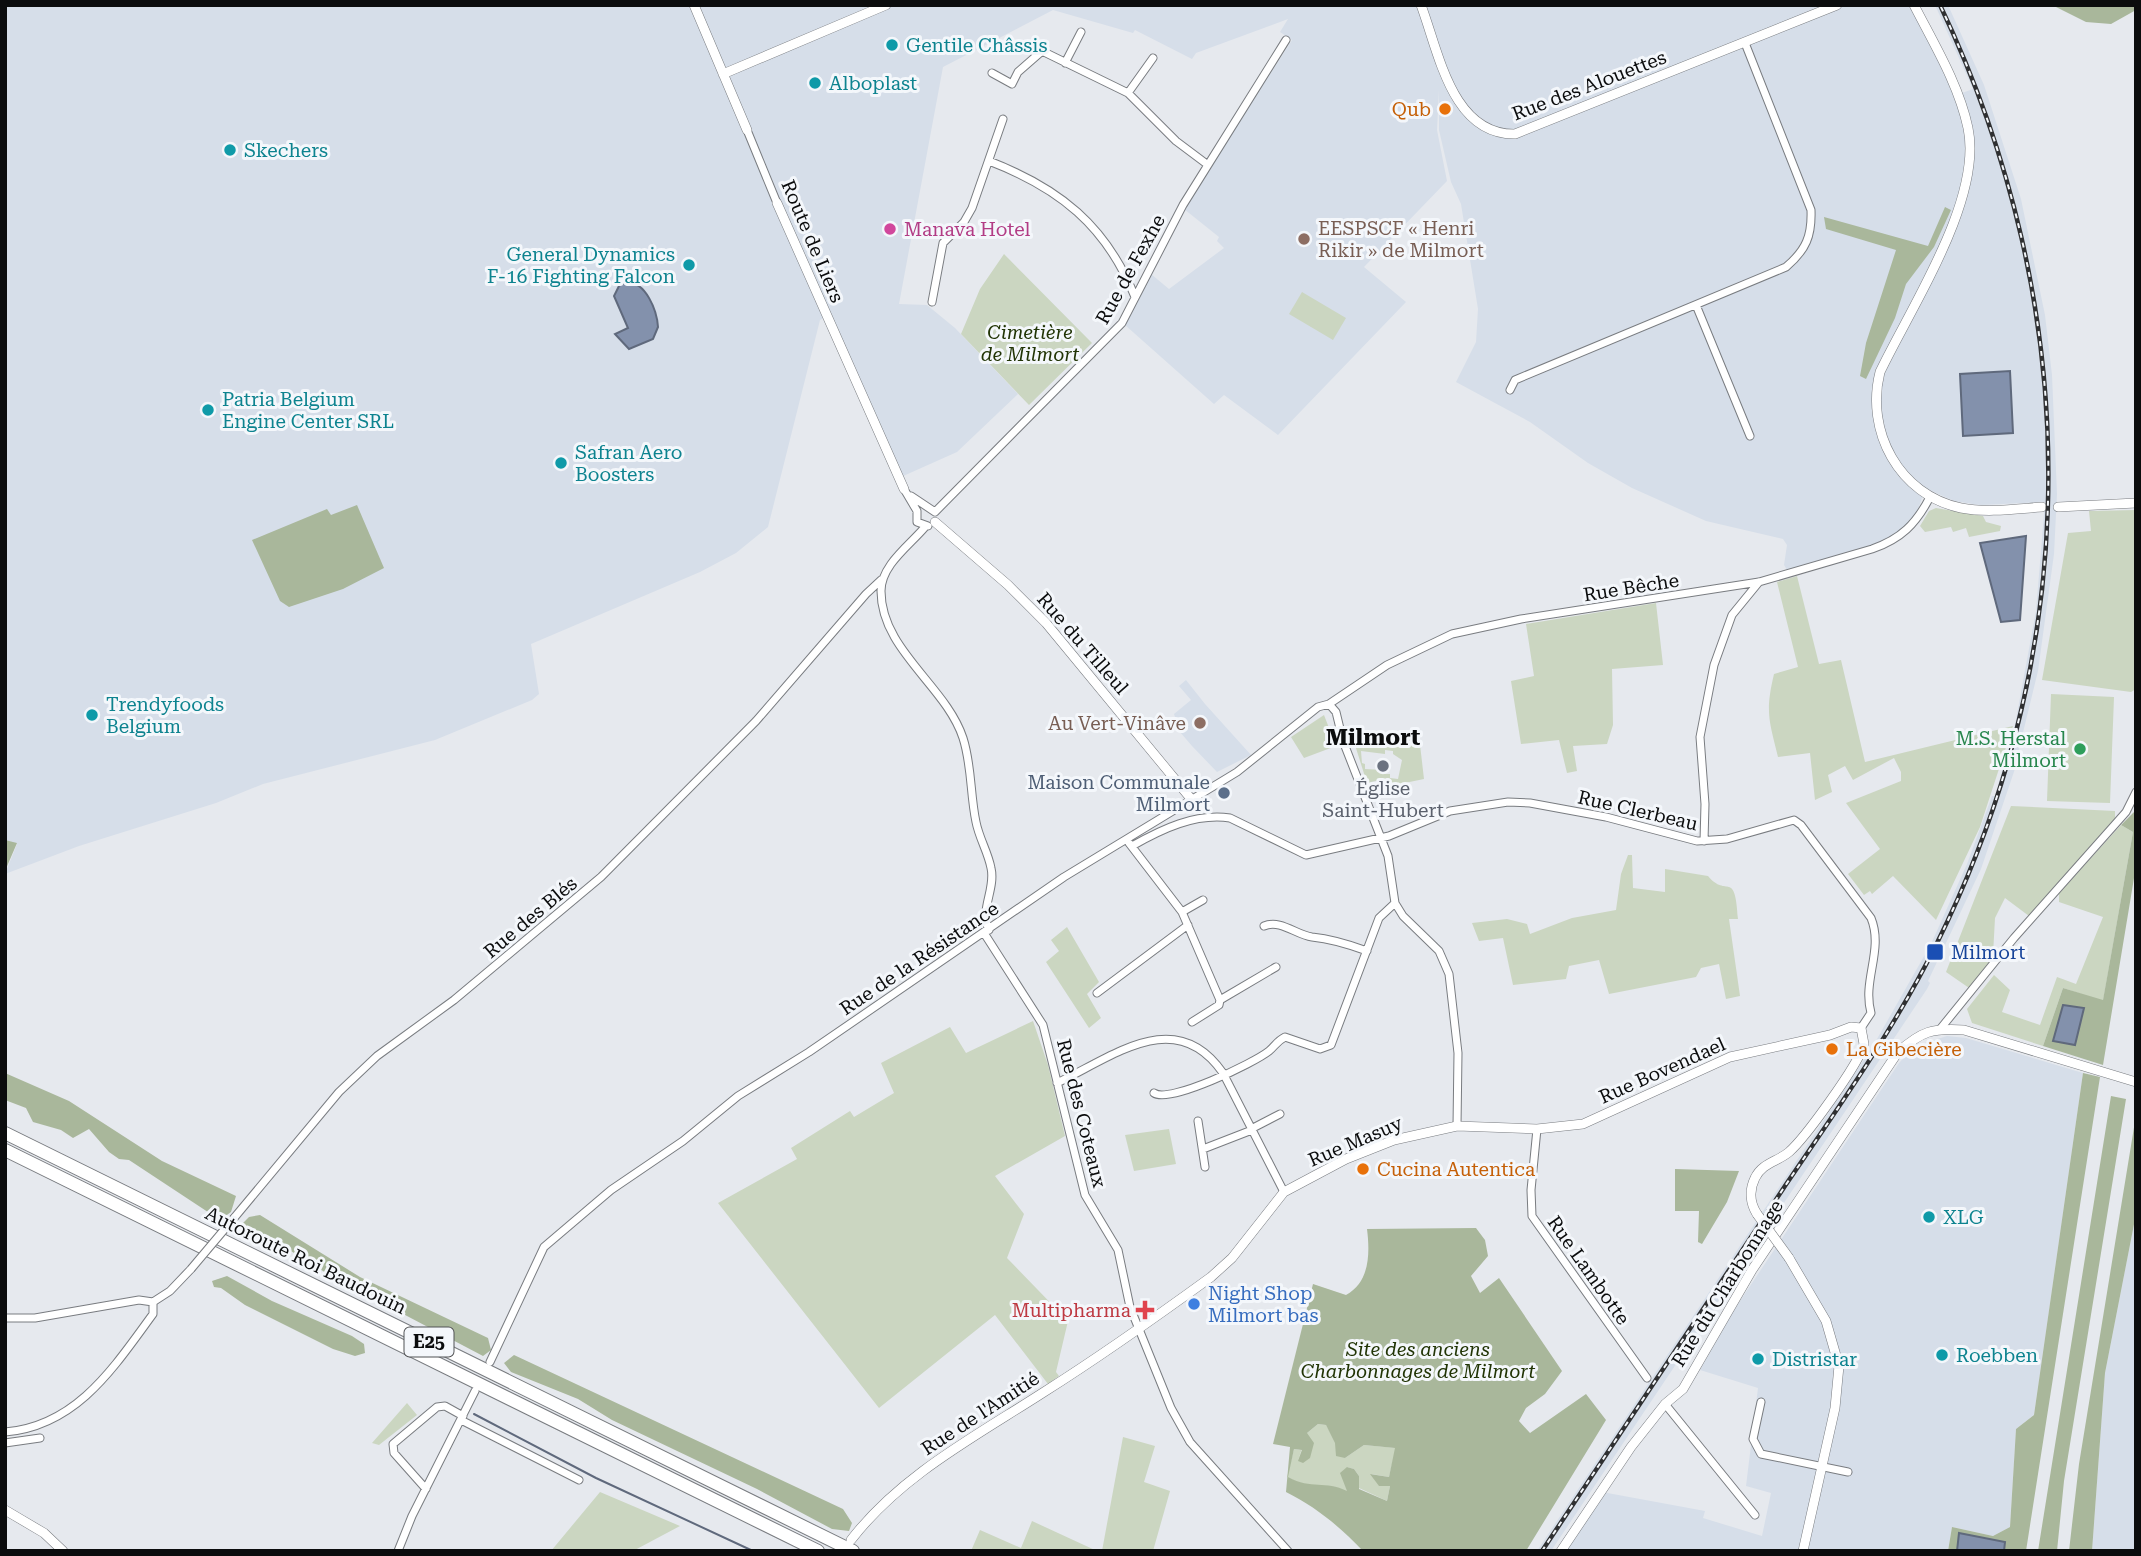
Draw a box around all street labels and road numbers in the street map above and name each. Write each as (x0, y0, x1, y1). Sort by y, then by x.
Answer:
street label: Rue des Alouettes (1509, 45, 1670, 125)
street label: Route de Liers (776, 176, 849, 306)
street label: Rue de Fexhe (1091, 210, 1170, 328)
street label: Rue Bêche (1582, 569, 1681, 606)
street label: Rue du Tilleul (1032, 588, 1133, 699)
street label: Rue Clerbeau (1576, 786, 1700, 835)
street label: Rue des Blés (479, 872, 582, 963)
street label: Rue de la Résistance (836, 897, 1003, 1020)
street label: Rue Bovendael (1596, 1032, 1729, 1109)
street label: Rue des Coteaux (1052, 1037, 1111, 1190)
street label: Rue Masuy (1305, 1111, 1406, 1172)
street label: Rue du Charbonnage (1667, 1196, 1788, 1371)
street label: Autoroute Roi Baudouin (201, 1202, 410, 1319)
street label: Rue Lambotte (1543, 1211, 1635, 1329)
road number: E25 (404, 1328, 453, 1357)
street label: Rue de l'Amitié (917, 1367, 1044, 1460)

